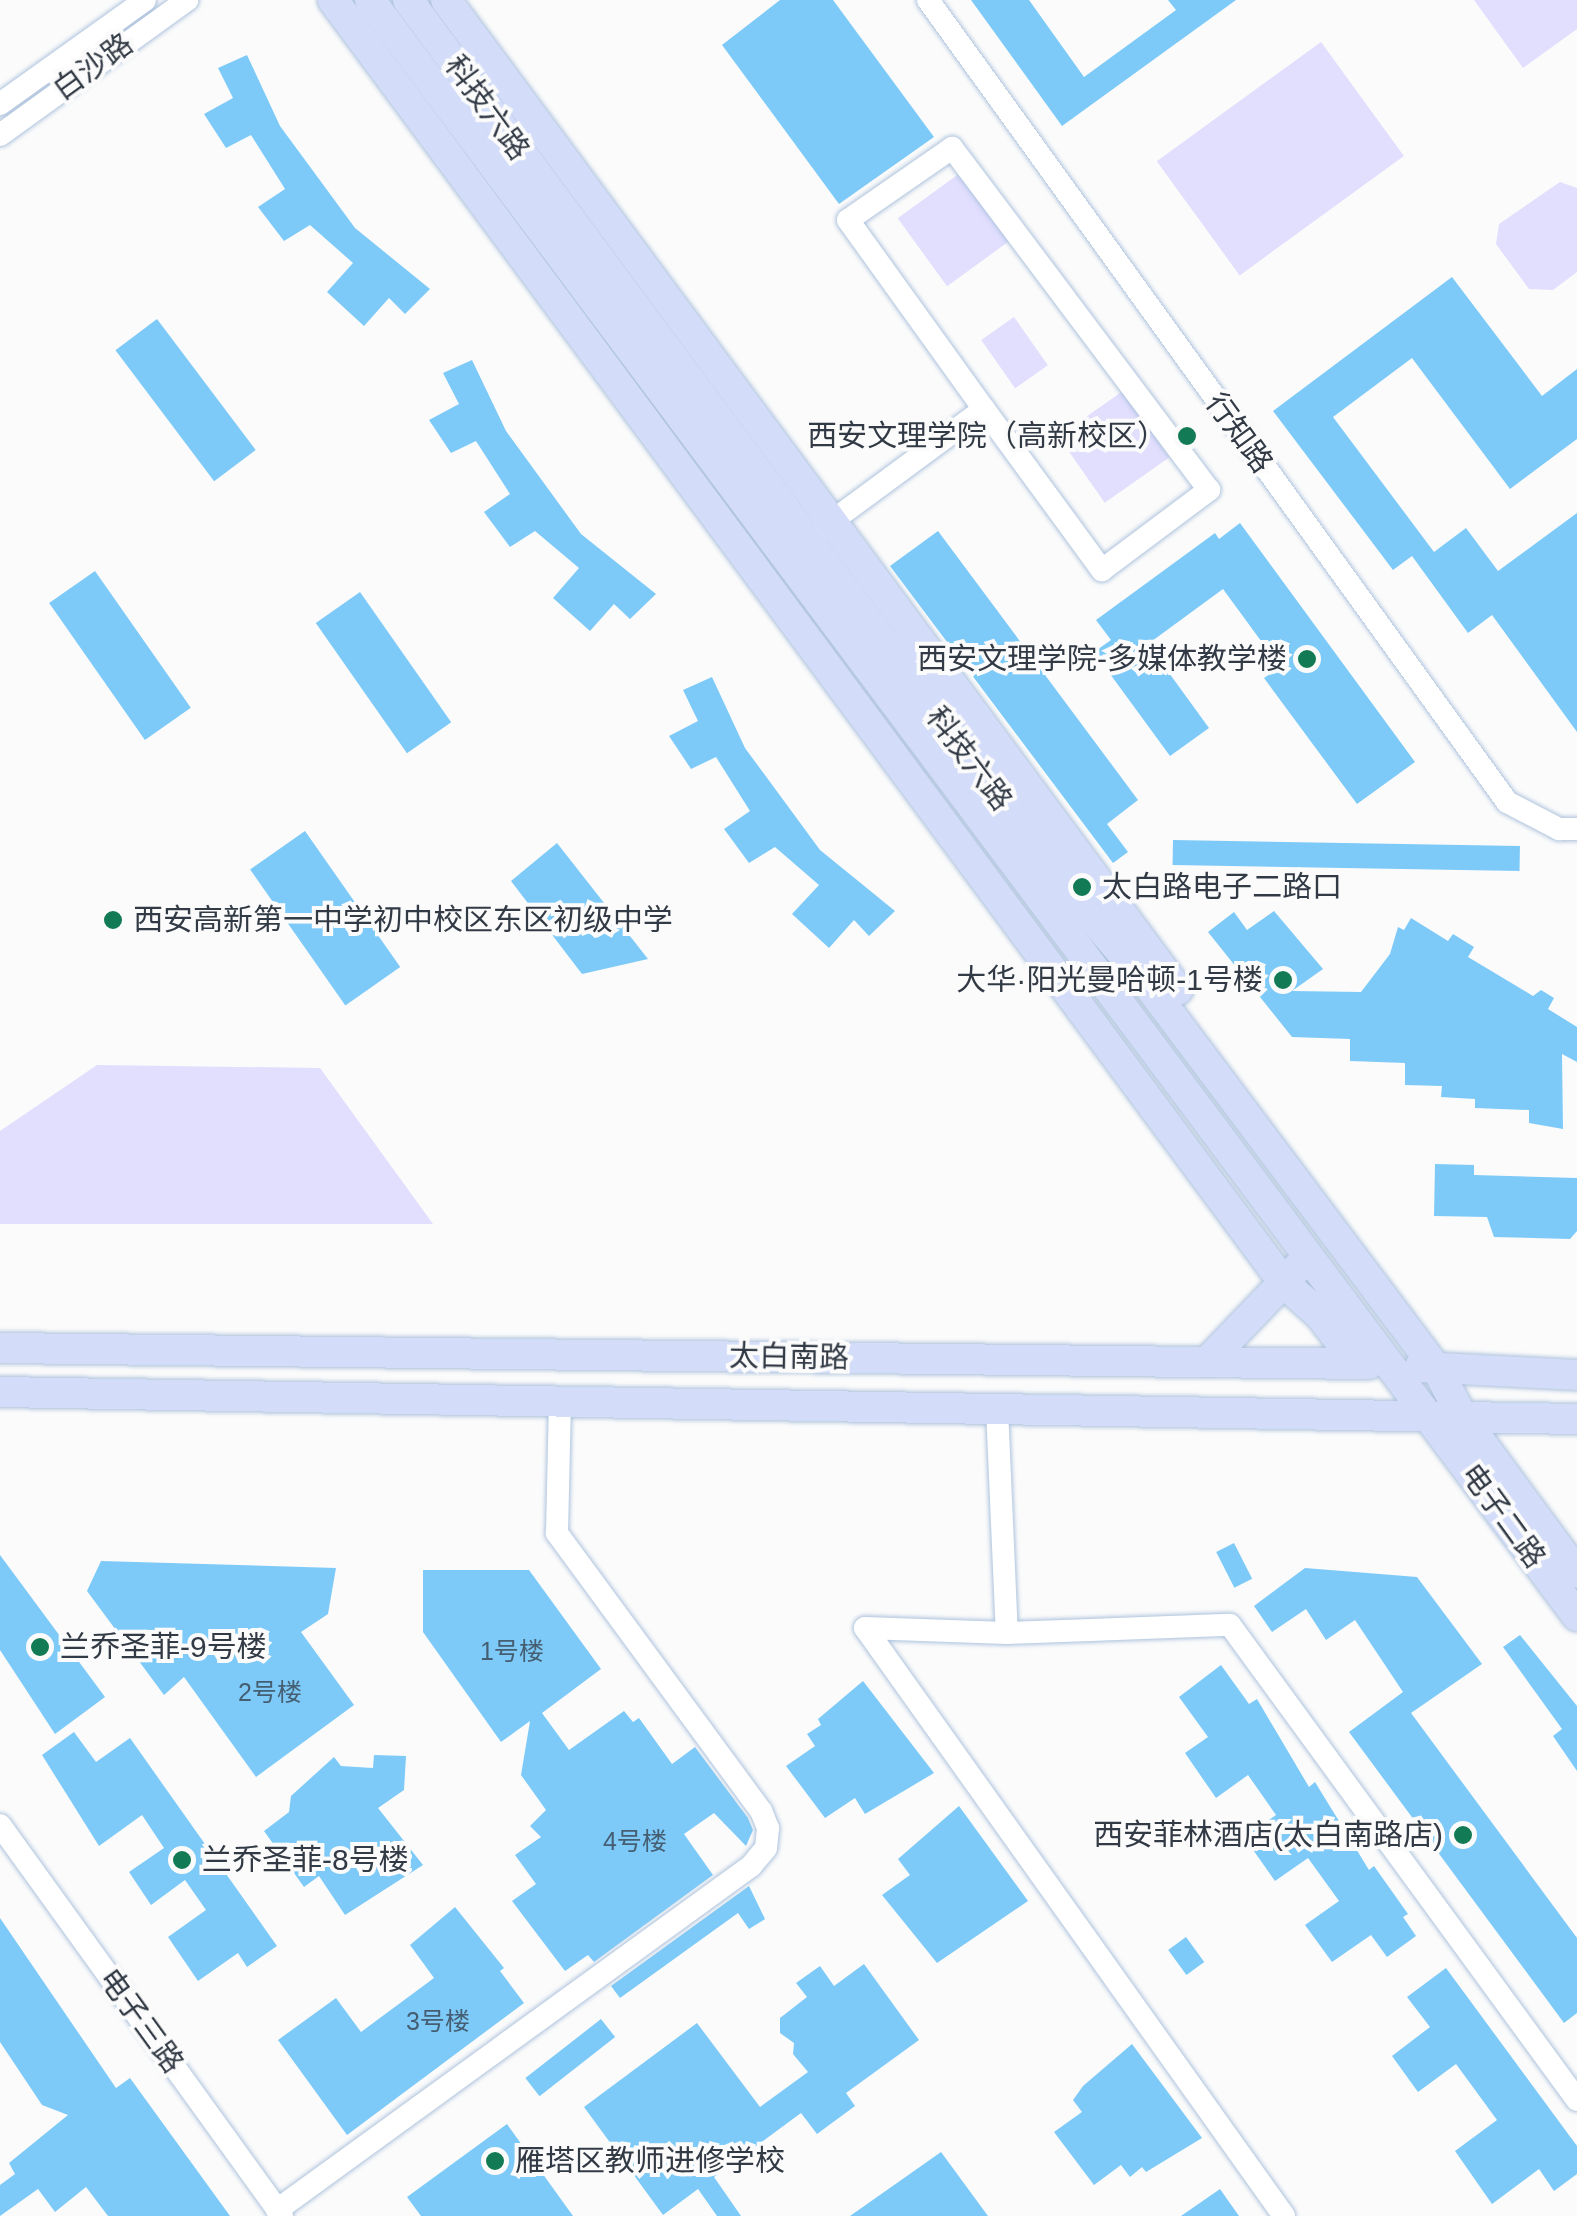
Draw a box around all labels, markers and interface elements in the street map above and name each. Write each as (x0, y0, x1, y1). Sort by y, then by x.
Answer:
street label: 白沙路 (46, 26, 140, 108)
street label: 科技六路 (437, 49, 537, 167)
street label: 行知路 (1198, 386, 1280, 480)
place label: 西安文理学院（高新校区） (807, 418, 1167, 454)
marker: 西安文理学院（高新校区） (1176, 425, 1198, 447)
place label: 西安文理学院-多媒体教学楼 (917, 641, 1287, 677)
marker: 西安文理学院-多媒体教学楼 (1296, 648, 1318, 670)
street label: 科技六路 (919, 700, 1019, 818)
place label: 太白路电子二路口 (1102, 869, 1342, 905)
marker: 太白路电子二路口 (1071, 876, 1093, 898)
place label: 西安高新第一中学初中校区东区初级中学 (133, 902, 673, 938)
marker: 西安高新第一中学初中校区东区初级中学 (102, 909, 124, 931)
place label: 大华·阳光曼哈顿-1号楼 (956, 962, 1263, 998)
marker: 大华·阳光曼哈顿-1号楼 (1272, 969, 1294, 991)
street label: 太白南路 (729, 1338, 849, 1376)
street label: 电子二路 (1453, 1457, 1553, 1575)
place label: 兰乔圣菲-9号楼 (60, 1629, 267, 1665)
marker: 兰乔圣菲-9号楼 (29, 1636, 51, 1658)
house number: 1号楼 (480, 1636, 544, 1666)
house number: 2号楼 (238, 1677, 302, 1707)
place label: 西安菲林酒店(太白南路店) (1093, 1817, 1443, 1853)
marker: 西安菲林酒店(太白南路店) (1452, 1824, 1474, 1846)
house number: 4号楼 (603, 1826, 667, 1856)
place label: 兰乔圣菲-8号楼 (202, 1842, 409, 1878)
marker: 兰乔圣菲-8号楼 (171, 1849, 193, 1871)
street label: 电子三路 (91, 1962, 191, 2080)
house number: 3号楼 (406, 2006, 470, 2036)
place label: 雁塔区教师进修学校 (515, 2143, 785, 2179)
marker: 雁塔区教师进修学校 (484, 2150, 506, 2172)

